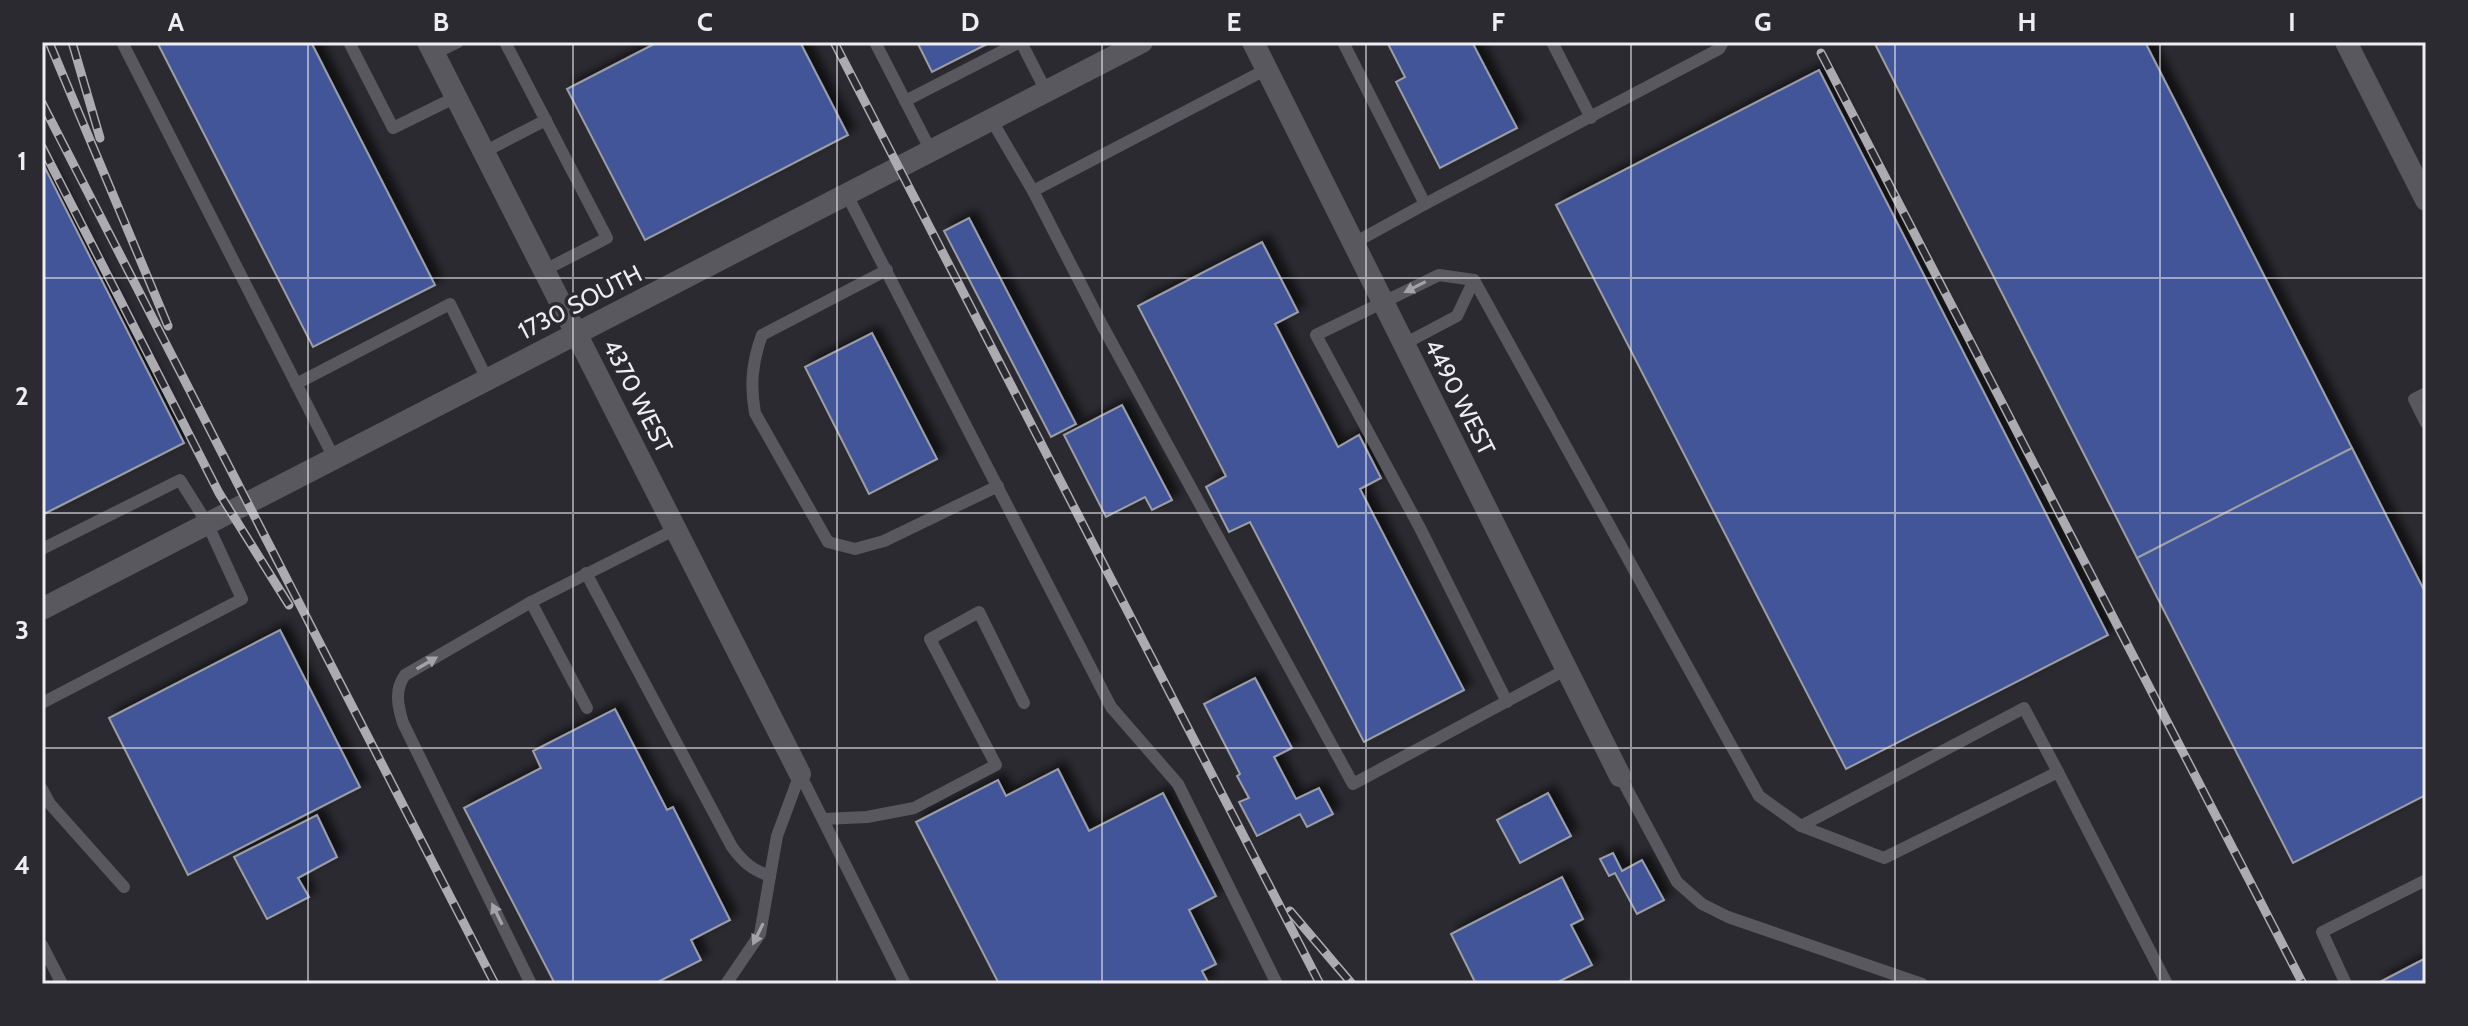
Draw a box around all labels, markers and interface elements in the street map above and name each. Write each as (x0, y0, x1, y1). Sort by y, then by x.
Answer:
text: A (168, 6, 185, 38)
text: B (433, 6, 449, 38)
text: C (697, 6, 713, 38)
text: D (961, 6, 979, 38)
text: E (1227, 6, 1241, 38)
text: F (1491, 6, 1505, 38)
text: G (1754, 6, 1772, 38)
text: H (2018, 6, 2036, 38)
text: I (2288, 6, 2296, 38)
text: 1 (17, 145, 27, 177)
street label: 1730 SOUTH (513, 259, 647, 345)
one-way arrow (1403, 280, 1426, 294)
street label: 4370 WEST (597, 334, 679, 458)
street label: 4490 WEST (1418, 334, 1502, 460)
text: 2 (15, 380, 29, 412)
text: 3 (15, 614, 29, 646)
one-way arrow (415, 656, 438, 670)
text: 4 (14, 849, 30, 881)
one-way arrow (490, 902, 503, 925)
one-way arrow (751, 922, 765, 945)

